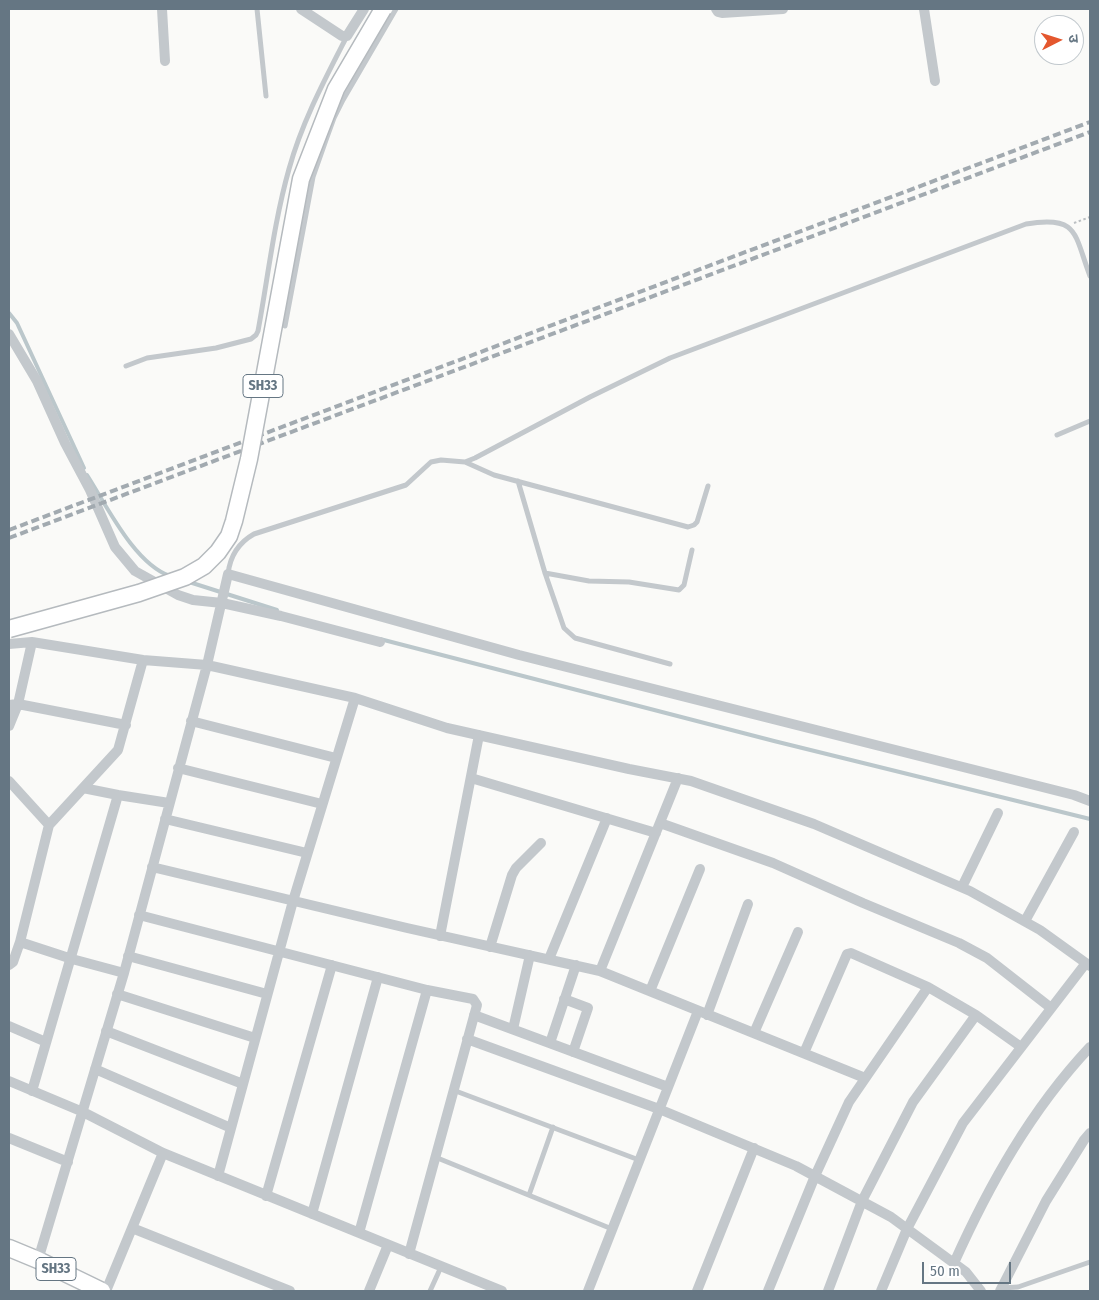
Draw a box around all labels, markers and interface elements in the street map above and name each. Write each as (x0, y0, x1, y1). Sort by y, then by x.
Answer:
north arrow (1034, 15, 1084, 65)
text: उ (1065, 34, 1082, 44)
road number: SH33 (243, 374, 283, 398)
scale bar (924, 1252, 1013, 1284)
road number: SH33 (36, 1258, 76, 1280)
text: 50 m (930, 1262, 960, 1280)

